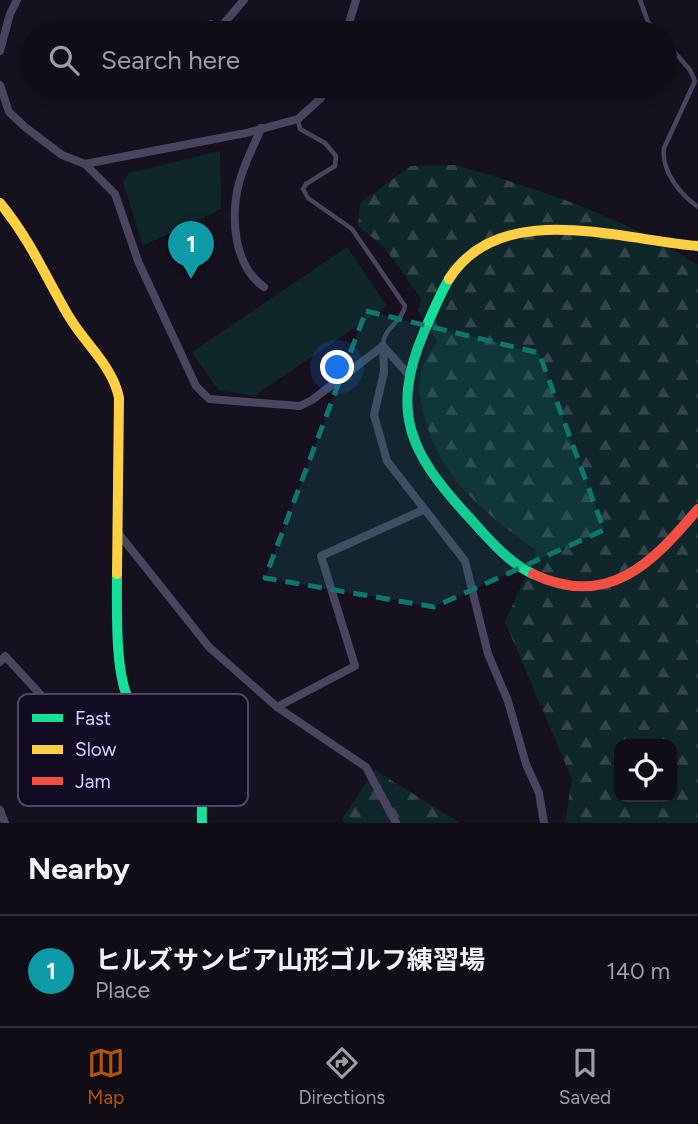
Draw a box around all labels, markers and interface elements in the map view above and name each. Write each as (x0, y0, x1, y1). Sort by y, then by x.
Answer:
search box (21, 21, 677, 98)
icon: search (45, 41, 83, 79)
text: Search here (101, 44, 240, 76)
pin: 1 (168, 221, 214, 279)
your location (320, 350, 354, 384)
legend (18, 694, 248, 806)
text: Fast (75, 707, 111, 730)
text: Slow (75, 738, 117, 761)
map controls (614, 739, 677, 802)
button: locate (614, 739, 677, 802)
text: Jam (75, 770, 111, 793)
text: Nearby (28, 850, 130, 887)
text: ヒルズサンピア山形ゴルフ練習場 (95, 944, 485, 976)
text: 1 (46, 957, 56, 985)
text: 140 m (606, 957, 670, 985)
text: Place (95, 976, 150, 1004)
tab: Map (87, 1044, 125, 1109)
tab: Directions (298, 1044, 385, 1109)
tab: Saved (559, 1044, 611, 1109)

